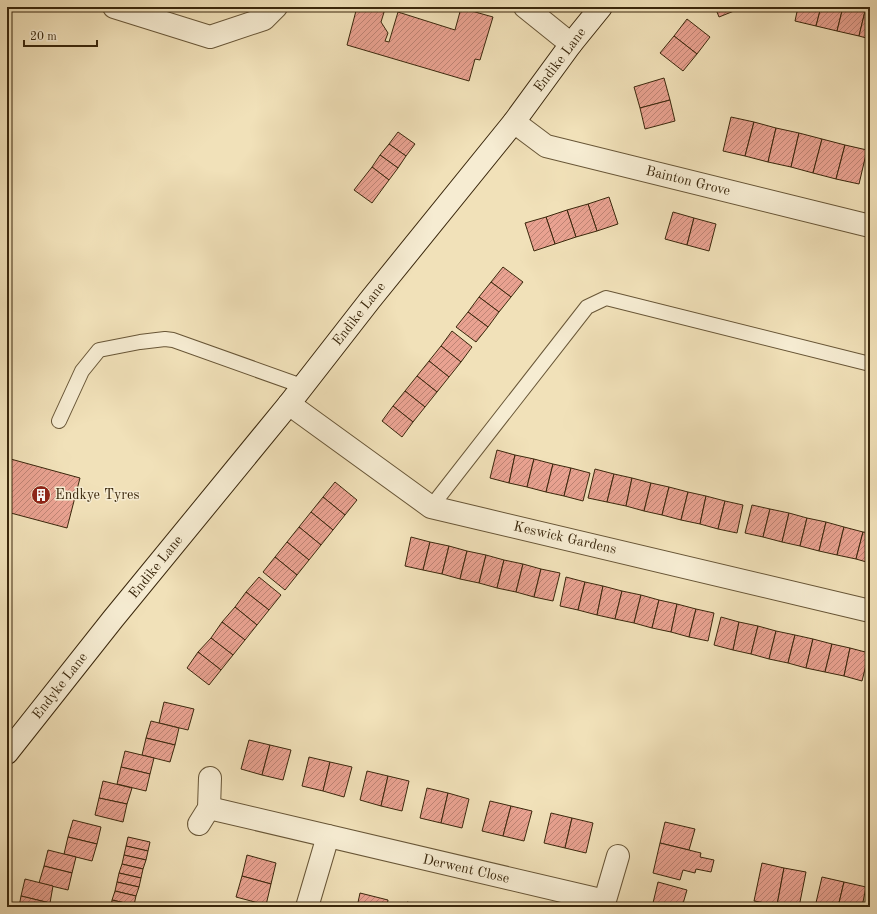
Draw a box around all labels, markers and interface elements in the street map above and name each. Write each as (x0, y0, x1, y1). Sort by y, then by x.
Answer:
scale bar (24, 22, 97, 48)
street label: Endike Lane (531, 25, 589, 95)
text: 20 m (30, 31, 57, 43)
street label: Bainton Grove (644, 164, 732, 198)
street label: Endike Lane (330, 280, 388, 348)
building icon: Endkye Tyres (30, 484, 52, 506)
place label: Endkye Tyres (55, 488, 140, 502)
street label: Keswick Gardens (512, 519, 618, 557)
street label: Endike Lane (127, 533, 185, 601)
street label: Endyke Lane (30, 650, 90, 722)
street label: Derwent Close (421, 852, 511, 886)

